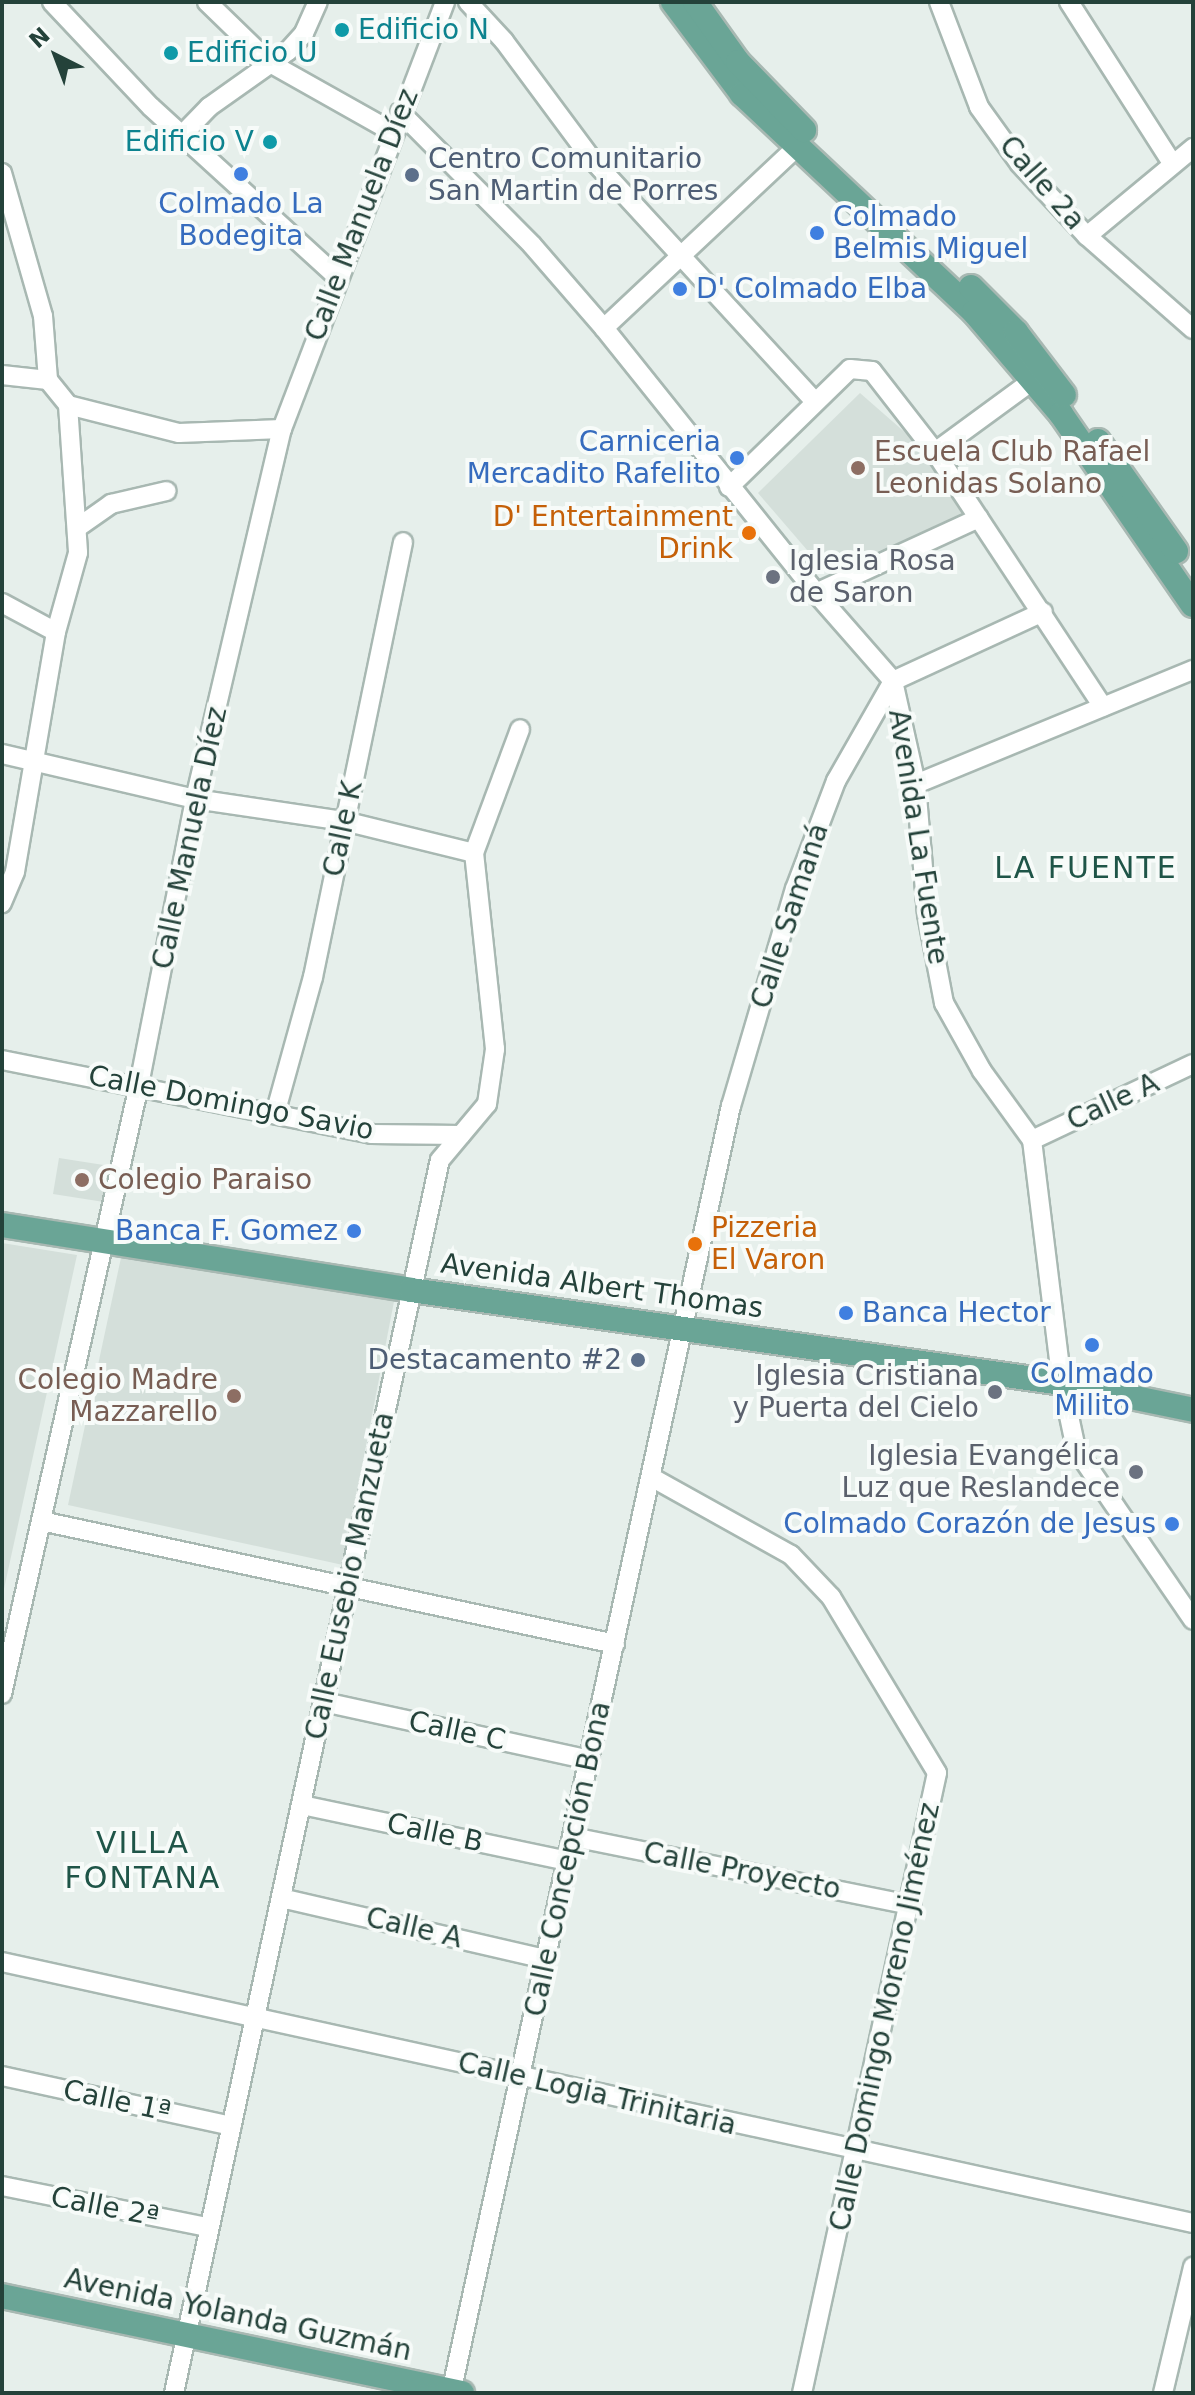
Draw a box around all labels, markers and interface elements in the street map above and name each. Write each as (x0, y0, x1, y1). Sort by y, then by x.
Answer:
place label: Edificio N (358, 13, 489, 47)
north arrow (16, 16, 96, 96)
marker: Edificio N (333, 21, 351, 39)
text: N (24, 22, 55, 53)
place label: Edificio U (187, 36, 318, 70)
marker: Edificio U (162, 44, 180, 62)
street label: Calle Manuela Díez (298, 84, 426, 346)
place label: Edificio V (125, 125, 254, 159)
street label: Calle 2a (992, 129, 1092, 237)
marker: Edificio V (261, 133, 279, 151)
place label: Centro Comunitario San Martin de Porres (428, 142, 718, 208)
marker: Colmado La Bodegita (232, 165, 250, 183)
marker: Centro Comunitario San Martin de Porres (403, 166, 421, 184)
place label: Colmado La Bodegita (158, 187, 324, 253)
place label: Colmado Belmis Miguel (833, 200, 1028, 266)
marker: Colmado Belmis Miguel (808, 224, 826, 242)
place label: D' Colmado Elba (696, 272, 927, 306)
marker: D' Colmado Elba (671, 280, 689, 298)
place label: Carniceria Mercadito Rafelito (467, 425, 721, 491)
place label: Escuela Club Rafael Leonidas Solano (874, 435, 1150, 501)
marker: Carniceria Mercadito Rafelito (728, 449, 746, 467)
marker: Escuela Club Rafael Leonidas Solano (849, 459, 867, 477)
place label: D' Entertainment Drink (493, 500, 733, 566)
marker: D' Entertainment Drink (740, 524, 758, 542)
place label: Iglesia Rosa de Saron (789, 544, 956, 610)
marker: Iglesia Rosa de Saron (764, 568, 782, 586)
street label: Calle Manuela Díez (146, 704, 234, 972)
street label: Avenida La Fuente (881, 707, 955, 967)
street label: Calle K (317, 778, 369, 880)
street label: Calle Samaná (744, 819, 836, 1013)
district label: LA FUENTE (994, 850, 1178, 886)
street label: Calle Domingo Savio (85, 1059, 377, 1147)
street label: Calle A (1062, 1066, 1164, 1138)
place label: Colegio Paraiso (98, 1163, 312, 1197)
marker: Colegio Paraiso (73, 1171, 91, 1189)
place label: Pizzeria El Varon (711, 1211, 825, 1277)
place label: Banca F. Gomez (115, 1214, 338, 1248)
marker: Banca F. Gomez (345, 1222, 363, 1240)
marker: Pizzeria El Varon (686, 1235, 704, 1253)
street label: Avenida Albert Thomas (439, 1247, 765, 1325)
place label: Banca Hector (862, 1296, 1051, 1330)
marker: Banca Hector (837, 1304, 855, 1322)
marker: Colmado Milito (1083, 1336, 1101, 1354)
place label: Destacamento #2 (367, 1343, 622, 1377)
marker: Destacamento #2 (629, 1351, 647, 1369)
place label: Colmado Milito (1030, 1357, 1154, 1423)
place label: Iglesia Cristiana y Puerta del Cielo (732, 1359, 979, 1425)
place label: Colegio Madre Mazzarello (18, 1363, 218, 1429)
marker: Iglesia Cristiana y Puerta del Cielo (986, 1383, 1004, 1401)
marker: Colegio Madre Mazzarello (225, 1387, 243, 1405)
street label: Calle Eusebio Manzueta (299, 1409, 401, 1743)
place label: Iglesia Evangélica Luz que Reslandece (842, 1439, 1120, 1505)
marker: Iglesia Evangélica Luz que Reslandece (1127, 1463, 1145, 1481)
place label: Colmado Corazón de Jesus (783, 1507, 1156, 1541)
marker: Colmado Corazón de Jesus (1163, 1515, 1181, 1533)
street label: Calle Concepción Bona (518, 1698, 618, 2020)
street label: Calle C (406, 1704, 508, 1758)
street label: Calle Domingo Moreno Jiménez (823, 1800, 947, 2234)
street label: Calle B (384, 1806, 486, 1860)
district label: VILLA FONTANA (65, 1825, 221, 1896)
street label: Calle Proyecto (641, 1835, 843, 1907)
street label: Calle A (363, 1901, 465, 1955)
street label: Calle Logia Trinitaria (455, 2046, 739, 2142)
street label: Calle 1ª (60, 2073, 174, 2129)
street label: Calle 2ª (48, 2180, 162, 2234)
street label: Avenida Yolanda Guzmán (61, 2262, 415, 2368)

